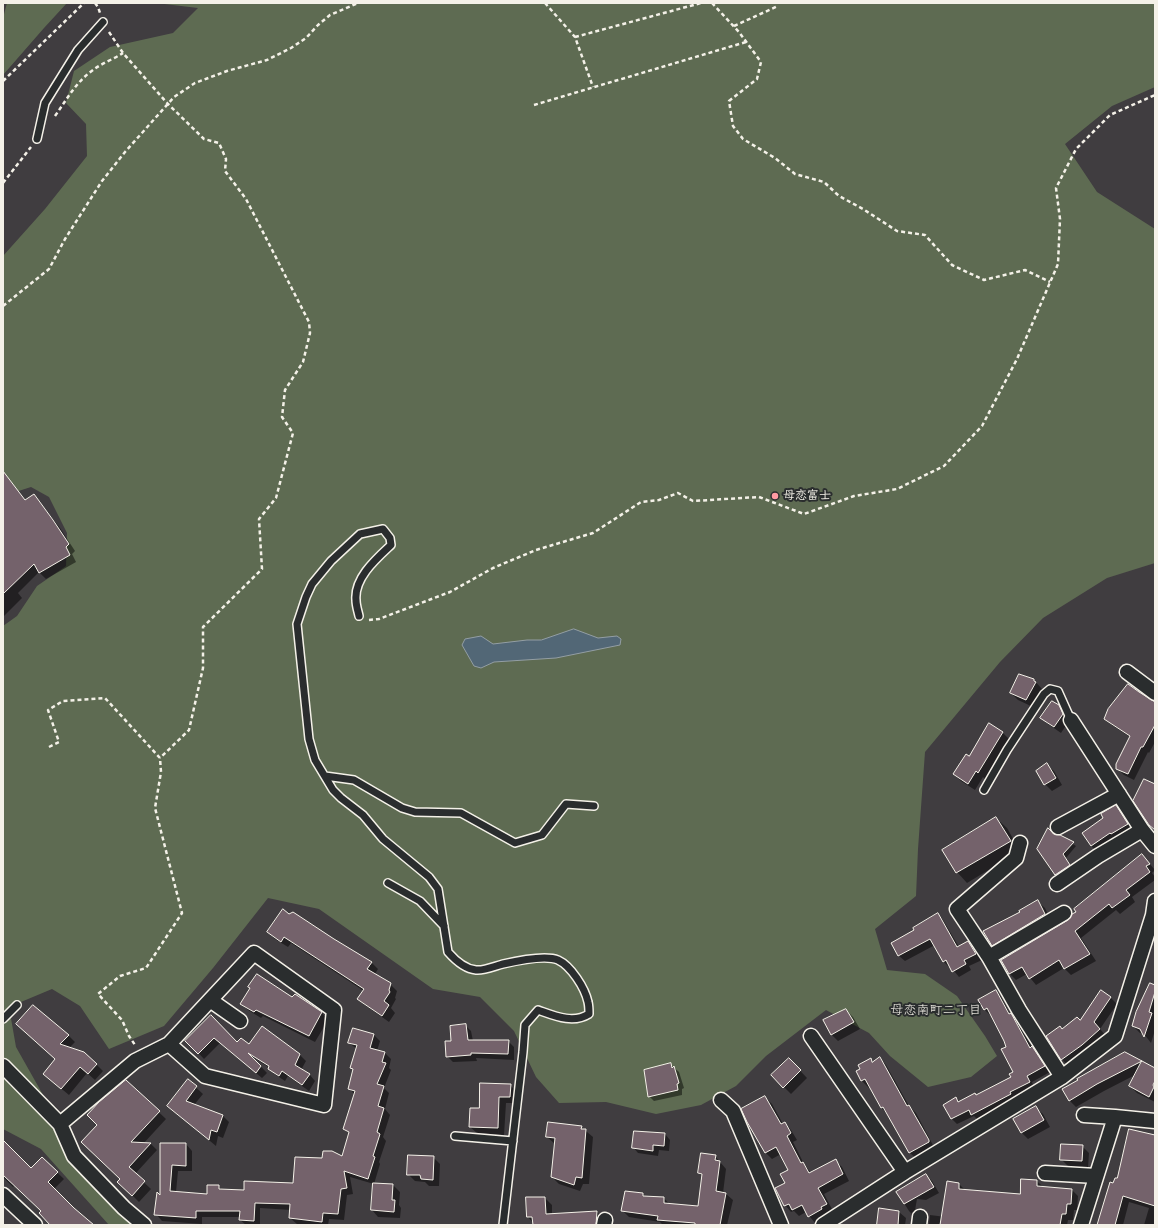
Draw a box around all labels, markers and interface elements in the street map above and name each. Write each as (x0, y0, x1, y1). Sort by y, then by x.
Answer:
place label: 母恋富士 (783, 489, 831, 503)
marker: 母恋富士 (770, 491, 780, 501)
district label: 母恋南町二丁目 (891, 1002, 981, 1018)

